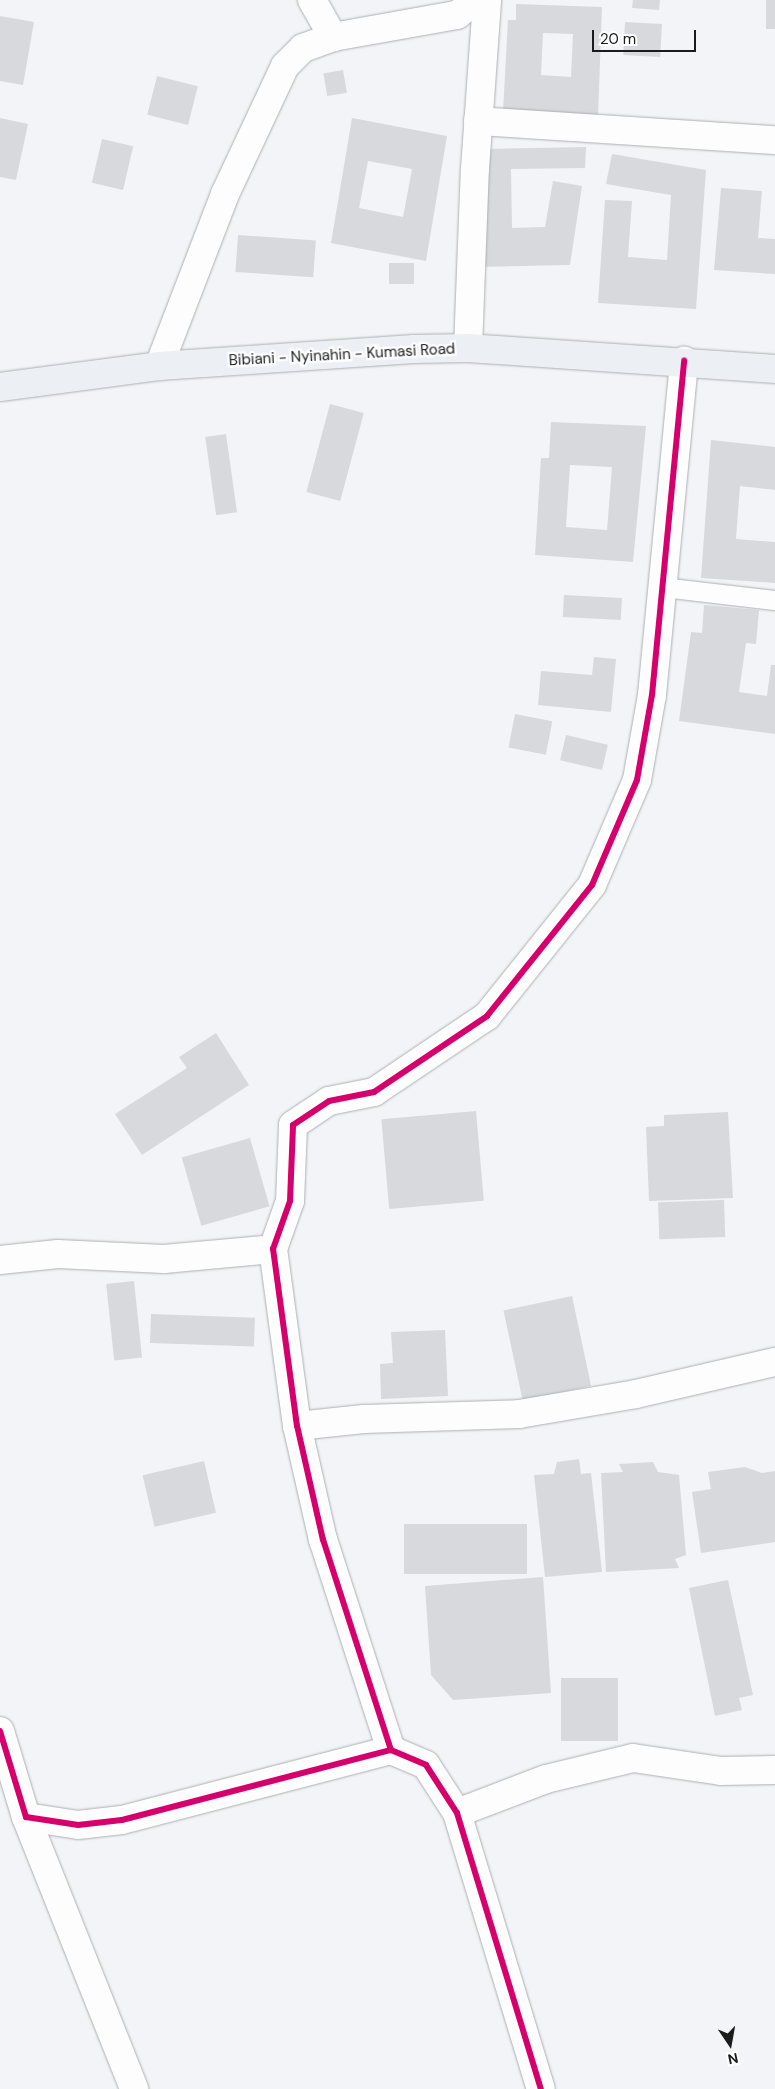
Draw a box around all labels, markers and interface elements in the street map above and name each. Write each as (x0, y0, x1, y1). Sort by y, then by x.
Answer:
scale bar (595, 20, 699, 52)
text: 20 m (600, 29, 636, 49)
street label: Bibiani - Nyinahin - Kumasi Road (228, 340, 456, 370)
north arrow (705, 2019, 755, 2069)
text: N (726, 2049, 740, 2069)

